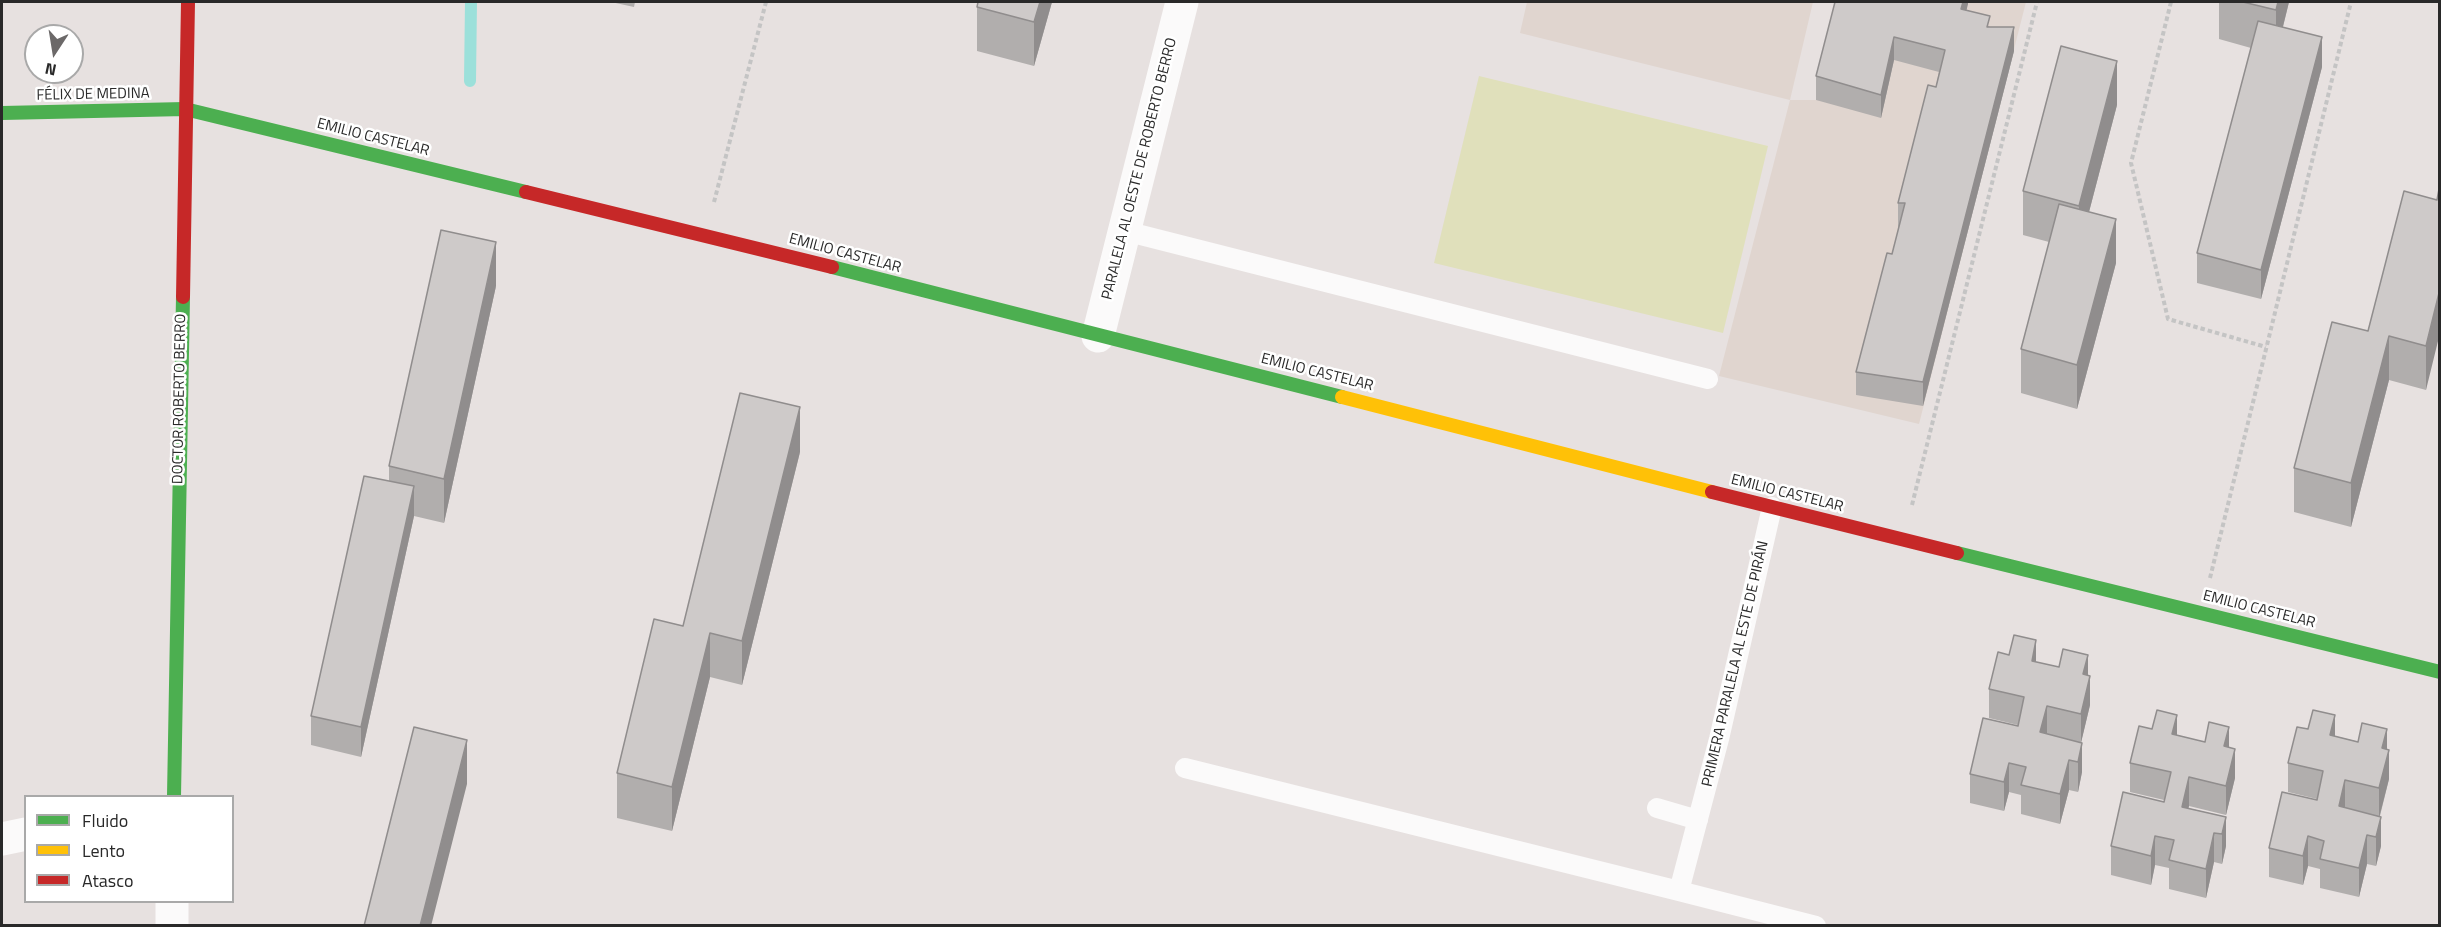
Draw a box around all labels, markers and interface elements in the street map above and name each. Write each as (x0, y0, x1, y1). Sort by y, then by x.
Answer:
north arrow (24, 24, 84, 84)
street label: PARALELA AL OESTE DE ROBERTO BERRO (1099, 36, 1181, 302)
text: N (43, 57, 59, 83)
street label: FÉLIX DE MEDINA (36, 85, 150, 105)
street label: EMILIO CASTELAR (315, 115, 431, 161)
street label: EMILIO CASTELAR (787, 230, 903, 278)
street label: DOCTOR ROBERTO BERRO (170, 314, 190, 484)
street label: EMILIO CASTELAR (1259, 350, 1375, 396)
street label: EMILIO CASTELAR (1729, 471, 1845, 517)
street label: PRIMERA PARALELA AL ESTE DE PIRÁN (1699, 539, 1773, 789)
street label: EMILIO CASTELAR (2201, 587, 2317, 633)
legend (24, 795, 234, 903)
text: Fluido (82, 807, 128, 834)
text: Lento (82, 837, 125, 864)
text: Atasco (82, 867, 133, 894)

